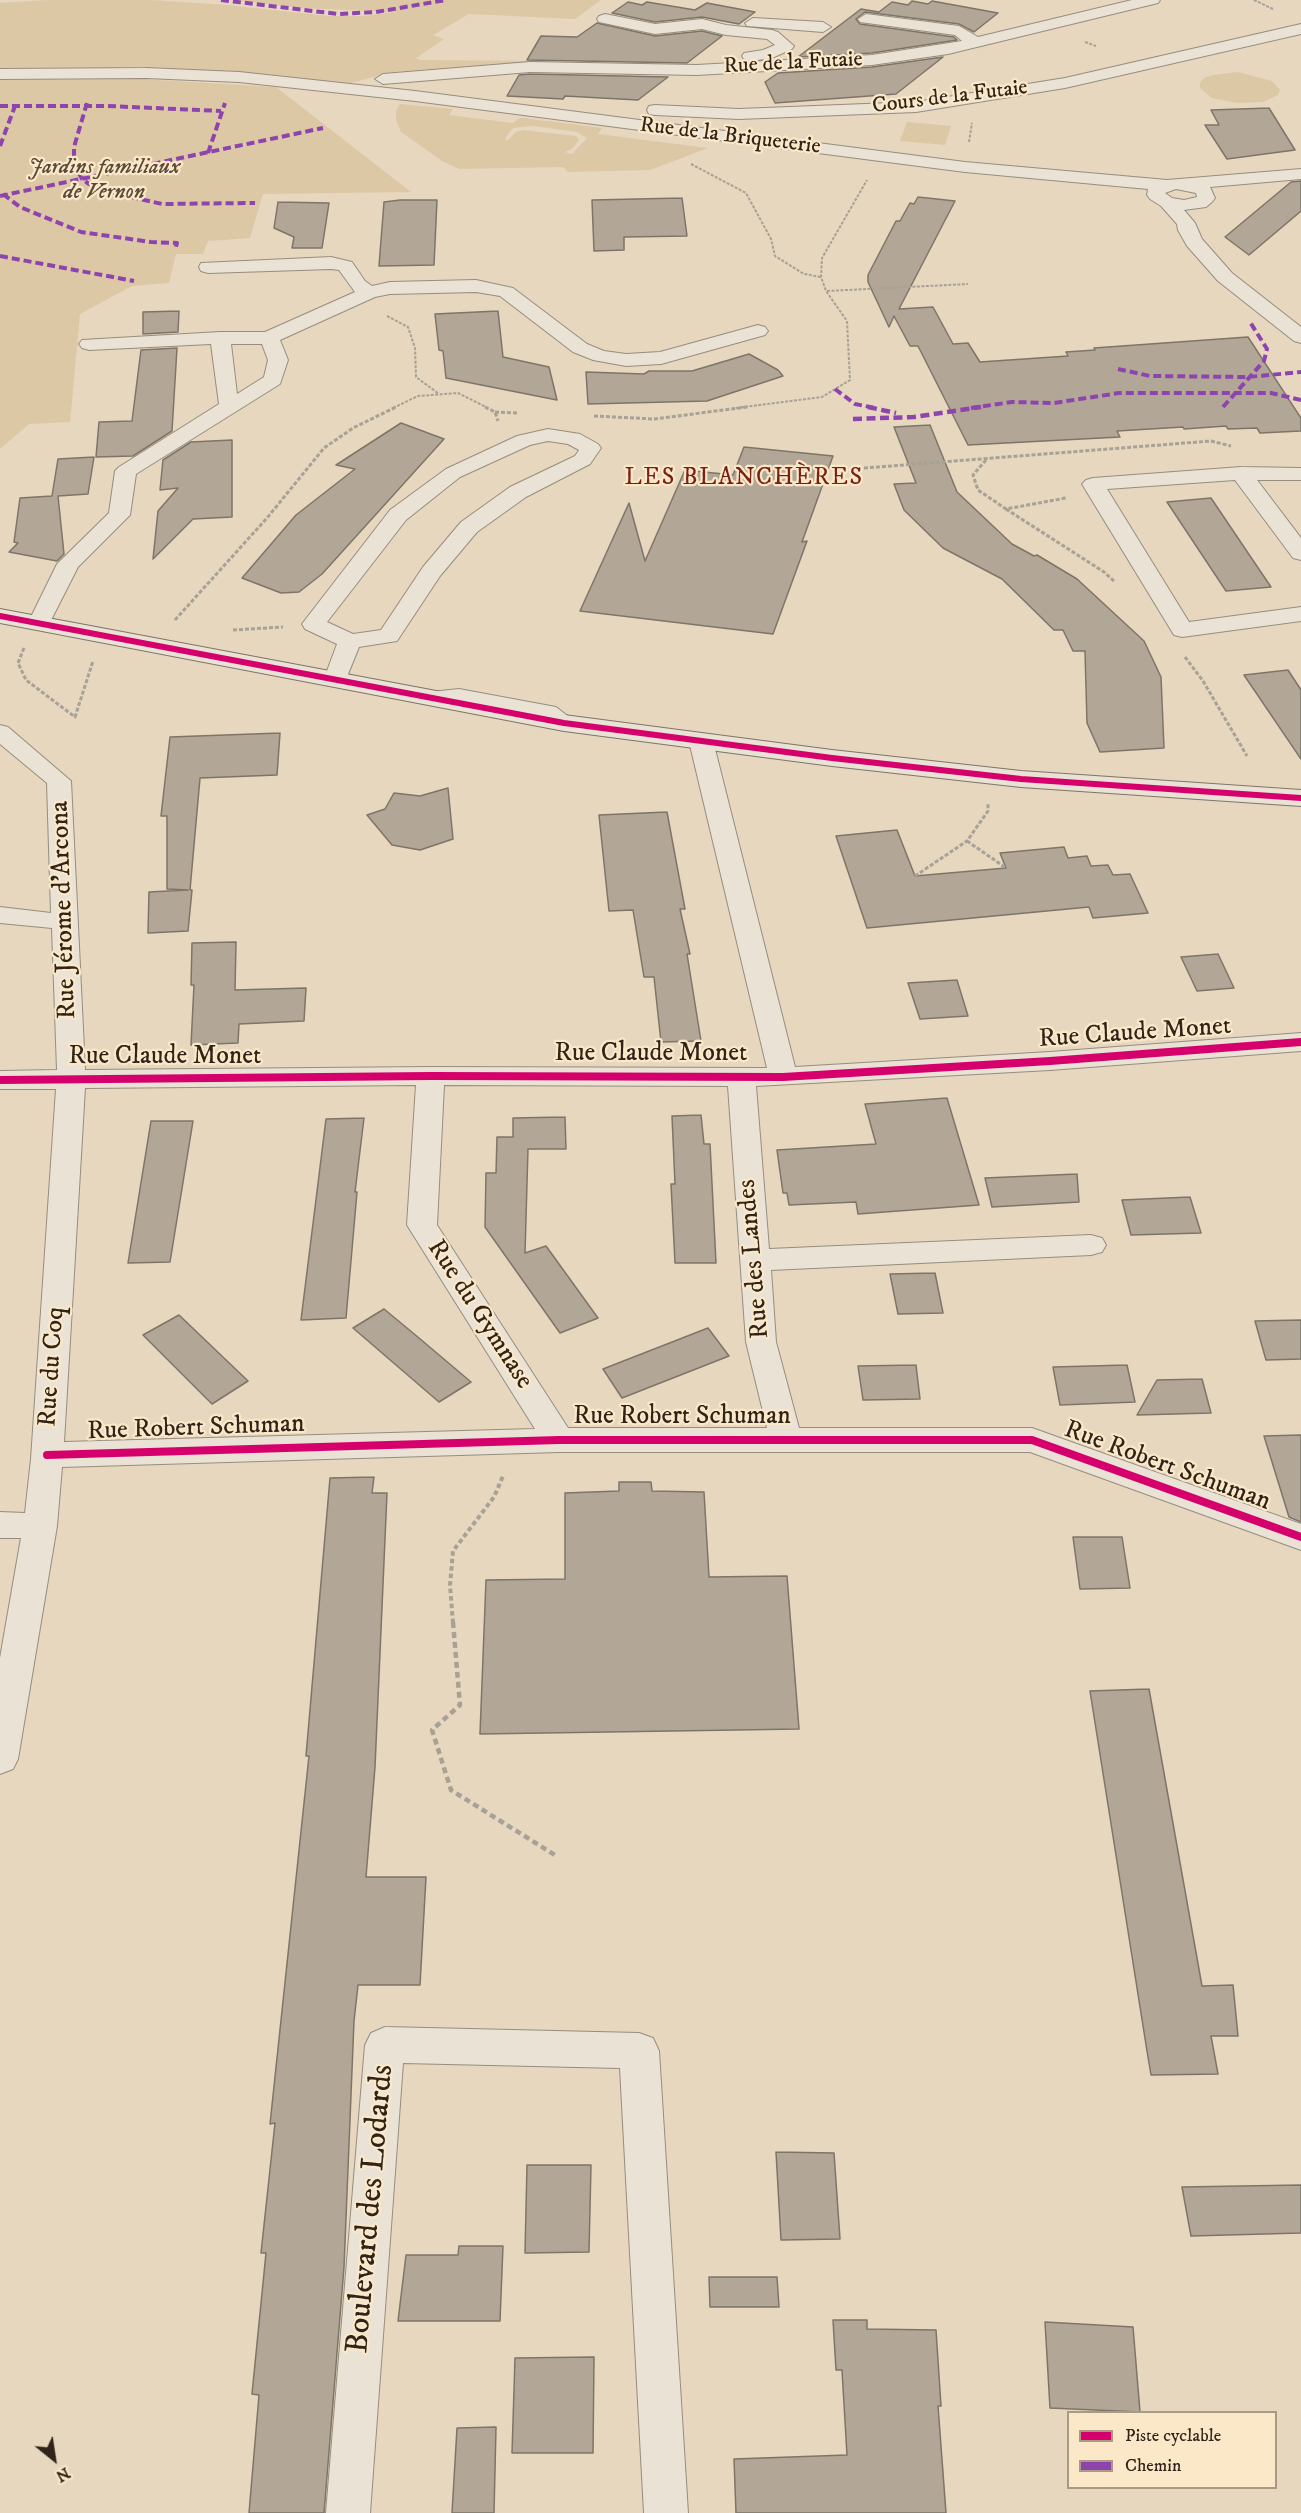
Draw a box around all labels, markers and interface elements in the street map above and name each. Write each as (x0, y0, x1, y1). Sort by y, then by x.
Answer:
street label: Rue de la Futaie (723, 47, 863, 81)
street label: Cours de la Futaie (871, 75, 1029, 121)
street label: Rue de la Briqueterie (638, 113, 822, 161)
park label: Jardins familiaux de Vernon (28, 155, 180, 206)
district label: LES BLANCHÈRES (624, 465, 864, 493)
street label: Rue Jérome d'Arcona (46, 800, 84, 1020)
street label: Rue Claude Monet (1038, 1012, 1232, 1056)
street label: Rue Claude Monet (555, 1039, 747, 1071)
street label: Rue Claude Monet (69, 1042, 261, 1074)
street label: Rue des Landes (732, 1178, 778, 1340)
street label: Rue du Gymnase (419, 1235, 539, 1395)
street label: Rue du Coq (33, 1306, 73, 1428)
street label: Rue Robert Schuman (573, 1402, 791, 1434)
street label: Rue Robert Schuman (87, 1410, 305, 1448)
street label: Rue Robert Schuman (1059, 1415, 1275, 1519)
street label: Boulevard des Lodards (340, 2063, 404, 2355)
legend (1067, 2411, 1277, 2489)
text: Piste cyclable (1125, 2425, 1221, 2447)
north arrow (24, 2429, 84, 2489)
text: Chemin (1125, 2455, 1181, 2477)
text: N (52, 2463, 74, 2487)

